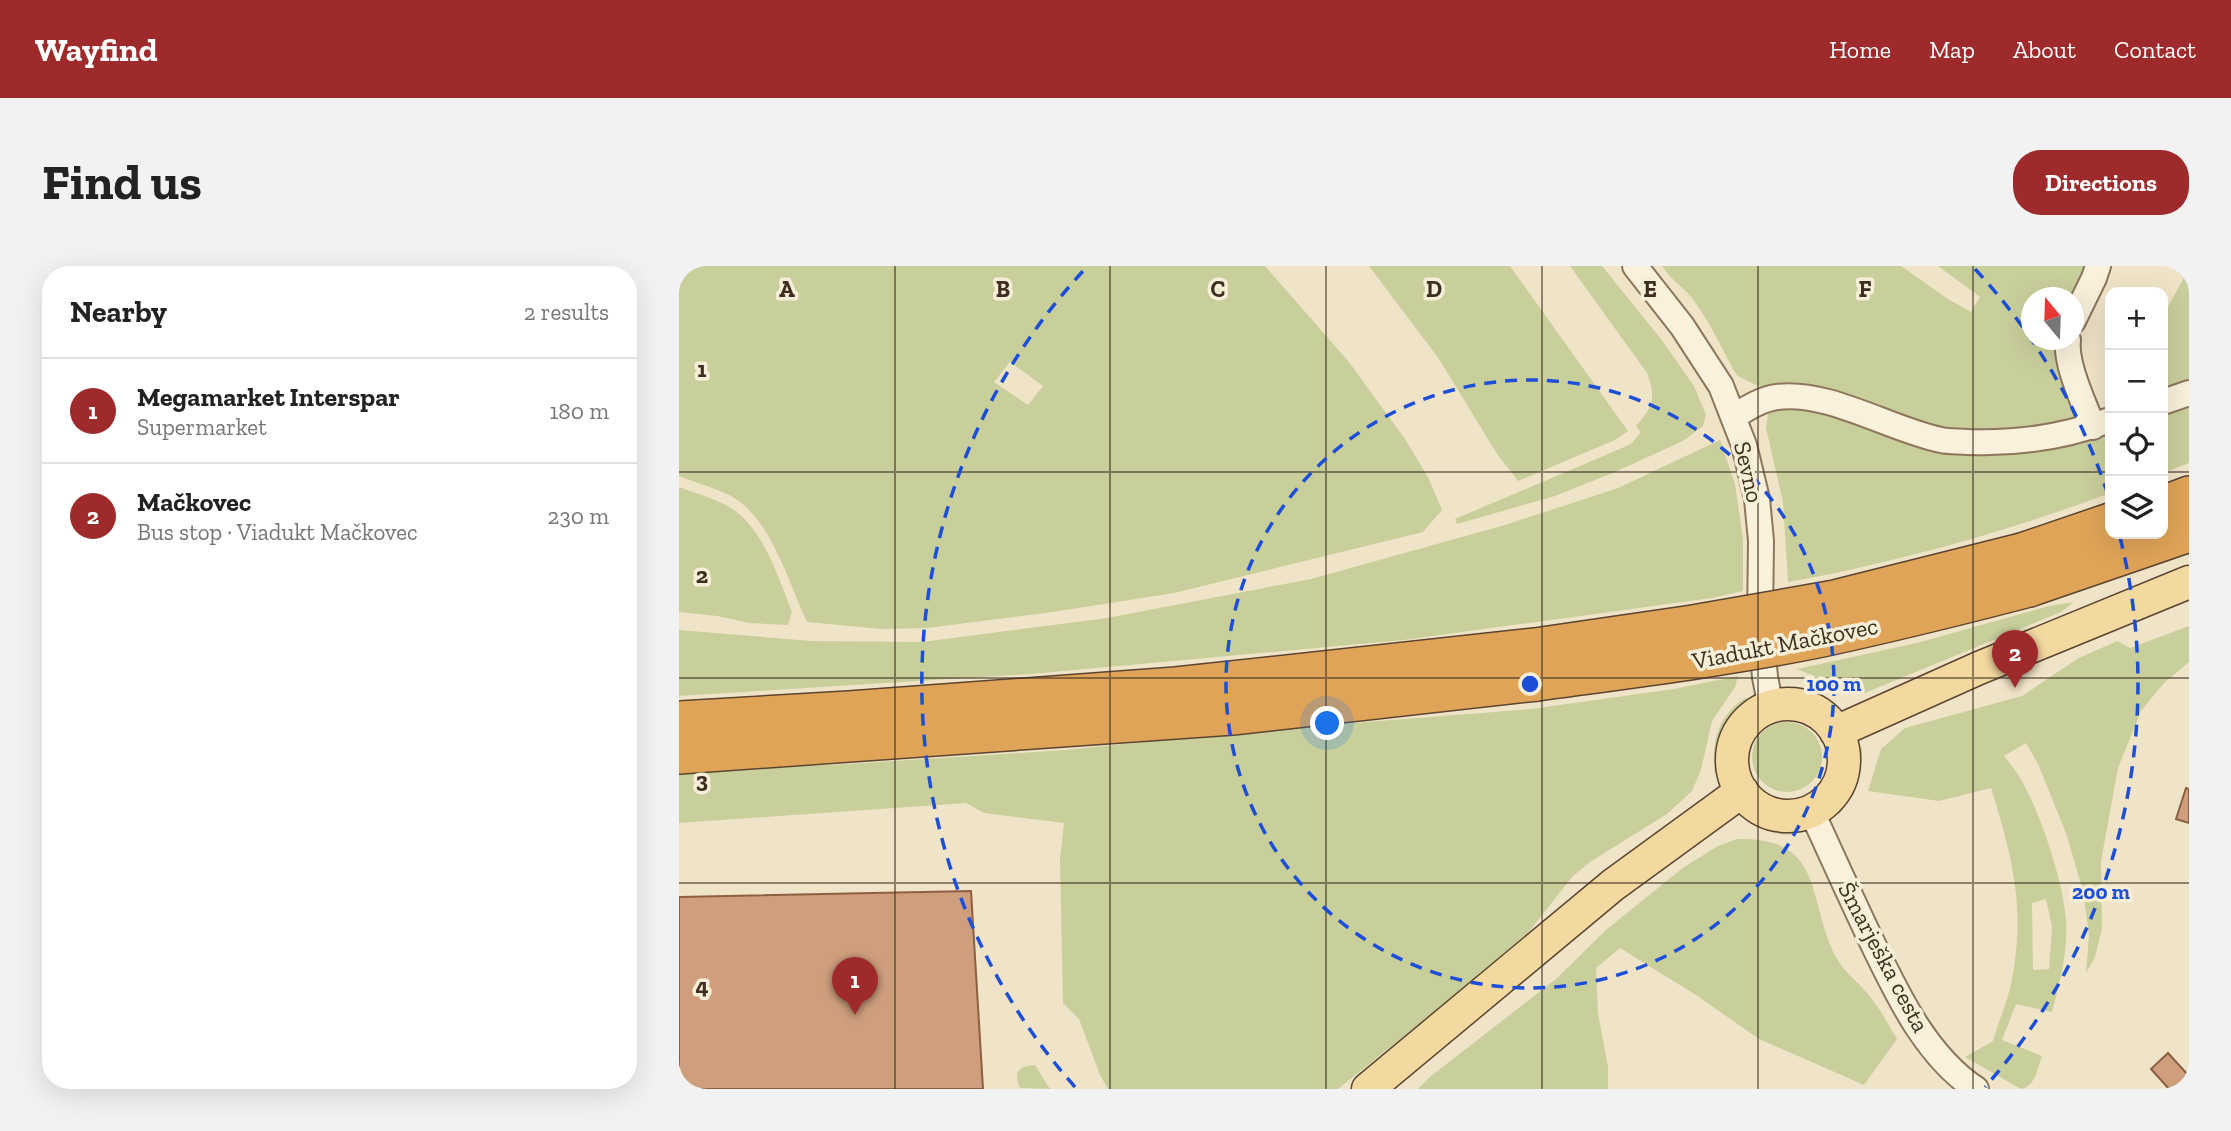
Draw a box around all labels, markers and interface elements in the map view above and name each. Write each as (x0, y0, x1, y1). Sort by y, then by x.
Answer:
text: Wayfind (35, 30, 158, 69)
text: Home (1829, 35, 1891, 64)
text: Map (1929, 35, 1975, 64)
text: About (2013, 35, 2076, 64)
text: Contact (2114, 35, 2196, 64)
button: Directions (2013, 150, 2189, 215)
text: Find us (42, 153, 202, 212)
text: A (779, 275, 795, 303)
text: B (996, 275, 1010, 303)
text: C (1211, 275, 1225, 303)
text: D (1426, 275, 1442, 303)
text: E (1643, 275, 1657, 303)
text: F (1858, 275, 1872, 303)
north arrow (2021, 287, 2084, 350)
map controls (2105, 287, 2168, 539)
button: + (2105, 287, 2168, 350)
text: Nearby (70, 294, 167, 330)
text: 2 results (524, 298, 609, 326)
button: − (2105, 350, 2168, 413)
text: 1 (697, 355, 707, 383)
text: Megamarket Interspar (137, 381, 400, 413)
text: 1 (88, 397, 98, 425)
text: 180 m (549, 397, 609, 425)
text: Supermarket (137, 413, 267, 441)
button: locate (2105, 413, 2168, 476)
street label: Sevno (1728, 439, 1770, 505)
button: layers (2105, 476, 2168, 539)
text: Mačkovec (137, 486, 251, 518)
text: 2 (87, 502, 99, 530)
text: 230 m (548, 502, 609, 530)
text: Bus stop · Viadukt Mačkovec (137, 518, 418, 546)
text: 2 (696, 561, 708, 589)
street label: Viadukt Mačkovec (1689, 611, 1880, 675)
pin: 2 (1992, 630, 2038, 688)
text: 100 m (1807, 671, 1862, 696)
centre of rings (1518, 672, 1542, 696)
your location (1310, 706, 1344, 740)
text: 3 (696, 766, 708, 794)
street label: Šmarješka cesta (1832, 877, 1936, 1037)
text: 200 m (2072, 879, 2130, 904)
pin: 1 (832, 957, 878, 1015)
text: 4 (695, 972, 709, 1000)

